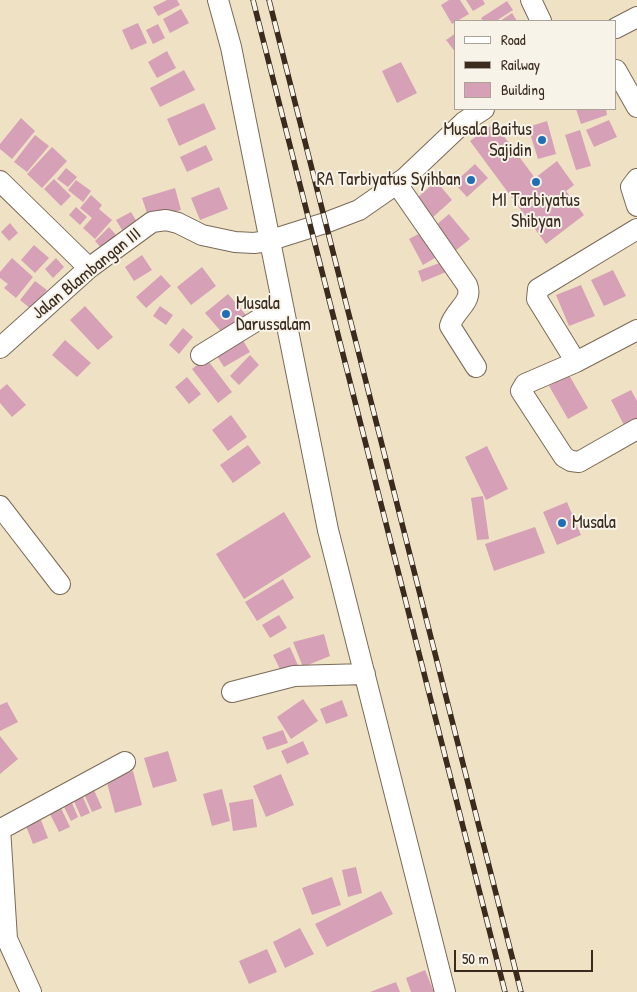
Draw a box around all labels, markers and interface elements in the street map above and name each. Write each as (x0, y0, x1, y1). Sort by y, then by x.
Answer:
legend (454, 20, 617, 110)
text: Road (501, 29, 526, 50)
text: Railway (501, 54, 540, 75)
text: Building (501, 79, 545, 100)
place label: Musala Baitus Sajidin (444, 119, 532, 162)
marker: Musala Baitus Sajidin (536, 134, 548, 146)
place label: RA Tarbiyatus Syihban (317, 169, 461, 191)
marker: RA Tarbiyatus Syihban (465, 174, 477, 186)
marker: MI Tarbiyatus Shibyan (530, 176, 542, 188)
place label: MI Tarbiyatus Shibyan (492, 190, 580, 232)
street label: Jalan Blambangan III (28, 224, 146, 324)
place label: Musala Darussalam (236, 293, 311, 336)
marker: Musala Darussalam (220, 308, 232, 320)
place label: Musala (572, 512, 616, 534)
marker: Musala (556, 517, 568, 529)
scale bar (457, 940, 596, 972)
text: 50 m (462, 948, 489, 969)

